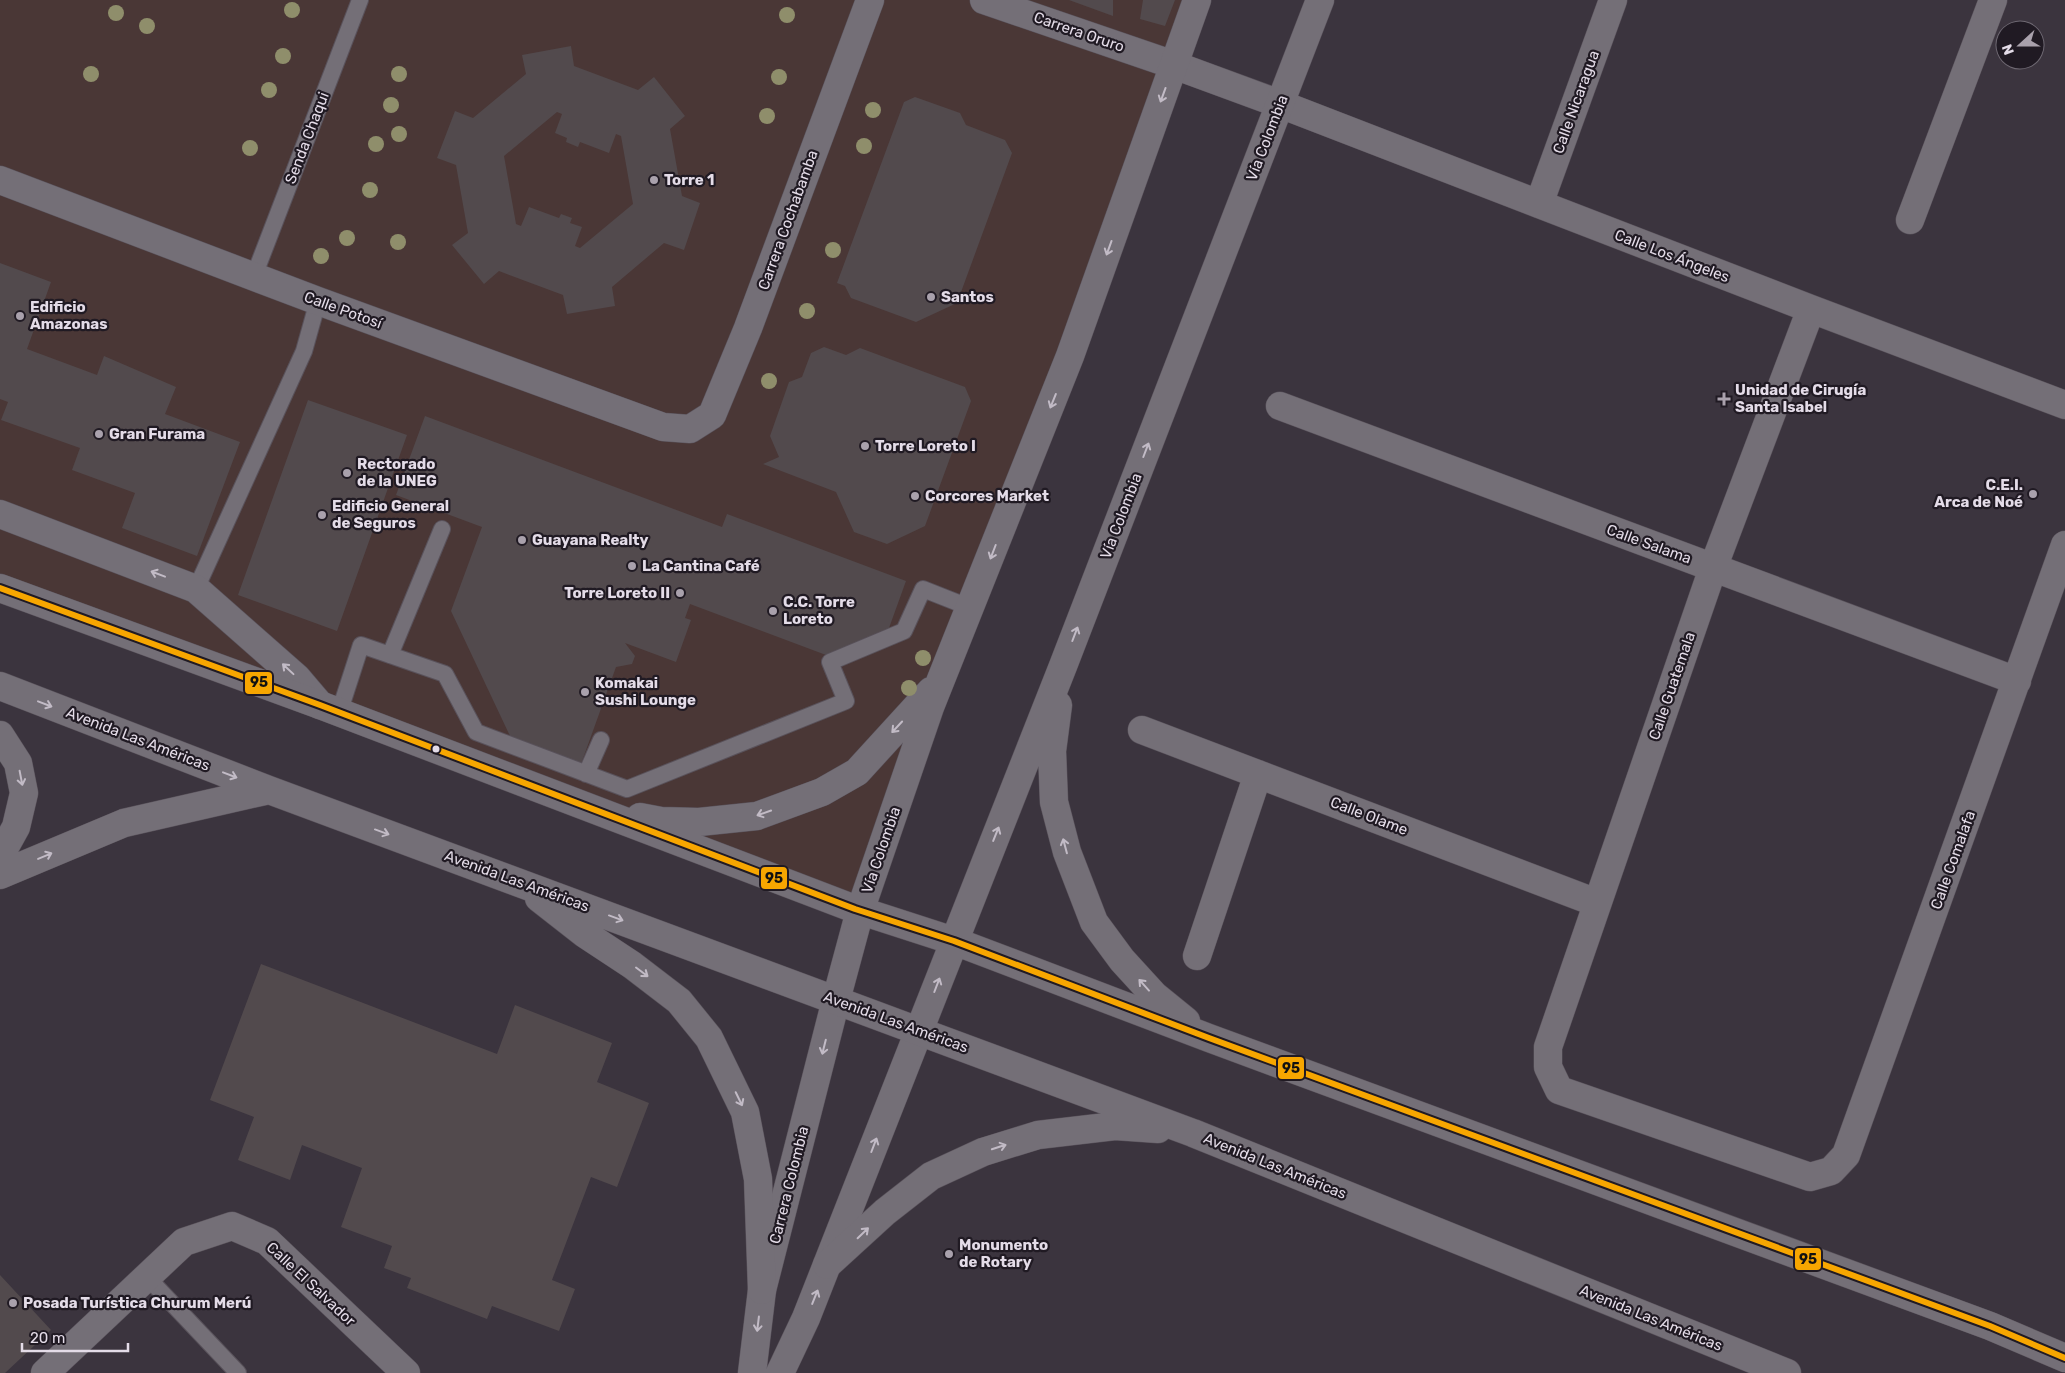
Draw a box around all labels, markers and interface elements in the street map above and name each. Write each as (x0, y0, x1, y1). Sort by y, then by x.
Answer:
street label: Carrera Oruro (1031, 8, 1127, 56)
north arrow (1995, 20, 2045, 70)
text: N (1999, 42, 2018, 57)
street label: Calle Nicaragua (1549, 48, 1603, 156)
one-way arrow (1158, 87, 1167, 102)
street label: Senda Chaqui (281, 90, 333, 186)
street label: Vía Colombia (1242, 93, 1292, 183)
street label: Carrera Cochabamba (754, 148, 822, 292)
place label: Torre 1 (664, 171, 714, 189)
marker: Torre 1 (648, 174, 660, 186)
street label: Calle Los Ángeles (1612, 226, 1732, 286)
one-way arrow (1103, 240, 1113, 256)
street label: Calle Potosí (302, 288, 386, 333)
place label: Santos (941, 288, 994, 306)
marker: Santos (925, 291, 937, 303)
place label: Edificio Amazonas (30, 298, 108, 333)
marker: Edificio Amazonas (14, 310, 26, 322)
place label: Unidad de Cirugía Santa Isabel (1735, 381, 1866, 416)
marker: Unidad de Cirugía Santa Isabel (1717, 392, 1731, 406)
one-way arrow (1047, 393, 1057, 408)
place label: Gran Furama (109, 425, 205, 443)
marker: Gran Furama (93, 428, 105, 440)
place label: Torre Loreto I (875, 437, 976, 455)
marker: Torre Loreto I (859, 440, 871, 452)
one-way arrow (1142, 443, 1151, 458)
place label: Rectorado de la UNEG (357, 455, 437, 490)
marker: Rectorado de la UNEG (341, 467, 353, 479)
street label: Vía Colombia (1096, 471, 1146, 561)
place label: C.E.I. Arca de Noé (1934, 476, 2023, 511)
place label: Corcores Market (925, 487, 1049, 505)
marker: C.E.I. Arca de Noé (2027, 488, 2039, 500)
marker: Corcores Market (909, 490, 921, 502)
place label: Edificio General de Seguros (332, 497, 449, 532)
marker: Edificio General de Seguros (316, 509, 328, 521)
street label: Calle Salama (1604, 520, 1694, 568)
place label: Guayana Realty (532, 531, 648, 549)
marker: Guayana Realty (516, 534, 528, 546)
one-way arrow (988, 544, 997, 559)
place label: La Cantina Café (642, 557, 760, 575)
marker: La Cantina Café (626, 560, 638, 572)
one-way arrow (151, 569, 166, 578)
place label: Torre Loreto II (564, 584, 670, 602)
marker: Torre Loreto II (674, 587, 686, 599)
place label: C.C. Torre Loreto (783, 593, 855, 628)
marker: C.C. Torre Loreto (767, 605, 779, 617)
one-way arrow (1071, 627, 1080, 642)
street label: Calle Guatemala (1645, 630, 1699, 742)
one-way arrow (281, 663, 294, 675)
line badge: 95 (244, 671, 273, 695)
text: 95 (250, 674, 268, 691)
place label: Komakai Sushi Lounge (595, 674, 696, 709)
marker: Komakai Sushi Lounge (579, 686, 591, 698)
one-way arrow (37, 700, 53, 709)
street label: Avenida Las Américas (64, 703, 213, 775)
one-way arrow (891, 721, 903, 734)
unlabelled marker (431, 744, 441, 754)
one-way arrow (17, 770, 26, 786)
one-way arrow (222, 771, 237, 780)
street label: Calle Olame (1328, 793, 1410, 839)
street label: Vía Colombia (858, 804, 904, 896)
street label: Calle Comalafa (1927, 808, 1979, 912)
one-way arrow (756, 809, 772, 818)
one-way arrow (992, 827, 1001, 842)
one-way arrow (374, 828, 389, 837)
one-way arrow (1060, 838, 1070, 854)
street label: Avenida Las Américas (442, 846, 592, 916)
one-way arrow (37, 851, 52, 861)
line badge: 95 (760, 866, 788, 890)
text: 95 (765, 870, 783, 887)
one-way arrow (608, 914, 624, 923)
one-way arrow (635, 967, 648, 978)
one-way arrow (932, 978, 942, 993)
one-way arrow (1138, 979, 1150, 992)
street label: Avenida Las Américas (821, 987, 971, 1057)
one-way arrow (818, 1038, 828, 1054)
line badge: 95 (1277, 1056, 1305, 1080)
text: 95 (1282, 1060, 1300, 1077)
one-way arrow (735, 1091, 744, 1106)
street label: Carrera Colombia (766, 1124, 812, 1246)
street label: Avenida Las Américas (1201, 1129, 1349, 1203)
one-way arrow (870, 1138, 879, 1154)
one-way arrow (990, 1142, 1006, 1152)
one-way arrow (857, 1227, 870, 1239)
place label: Monumento de Rotary (959, 1236, 1048, 1271)
street label: Calle El Salvador (263, 1238, 359, 1330)
line badge: 95 (1794, 1247, 1822, 1271)
marker: Monumento de Rotary (943, 1248, 955, 1260)
text: 95 (1799, 1251, 1817, 1268)
street label: Avenida Las Américas (1577, 1281, 1725, 1355)
one-way arrow (810, 1290, 820, 1305)
place label: Posada Turística Churum Merú (23, 1294, 251, 1312)
marker: Posada Turística Churum Merú (7, 1297, 19, 1309)
one-way arrow (753, 1316, 763, 1332)
scale bar (22, 1320, 129, 1352)
text: 20 m (30, 1329, 65, 1347)

